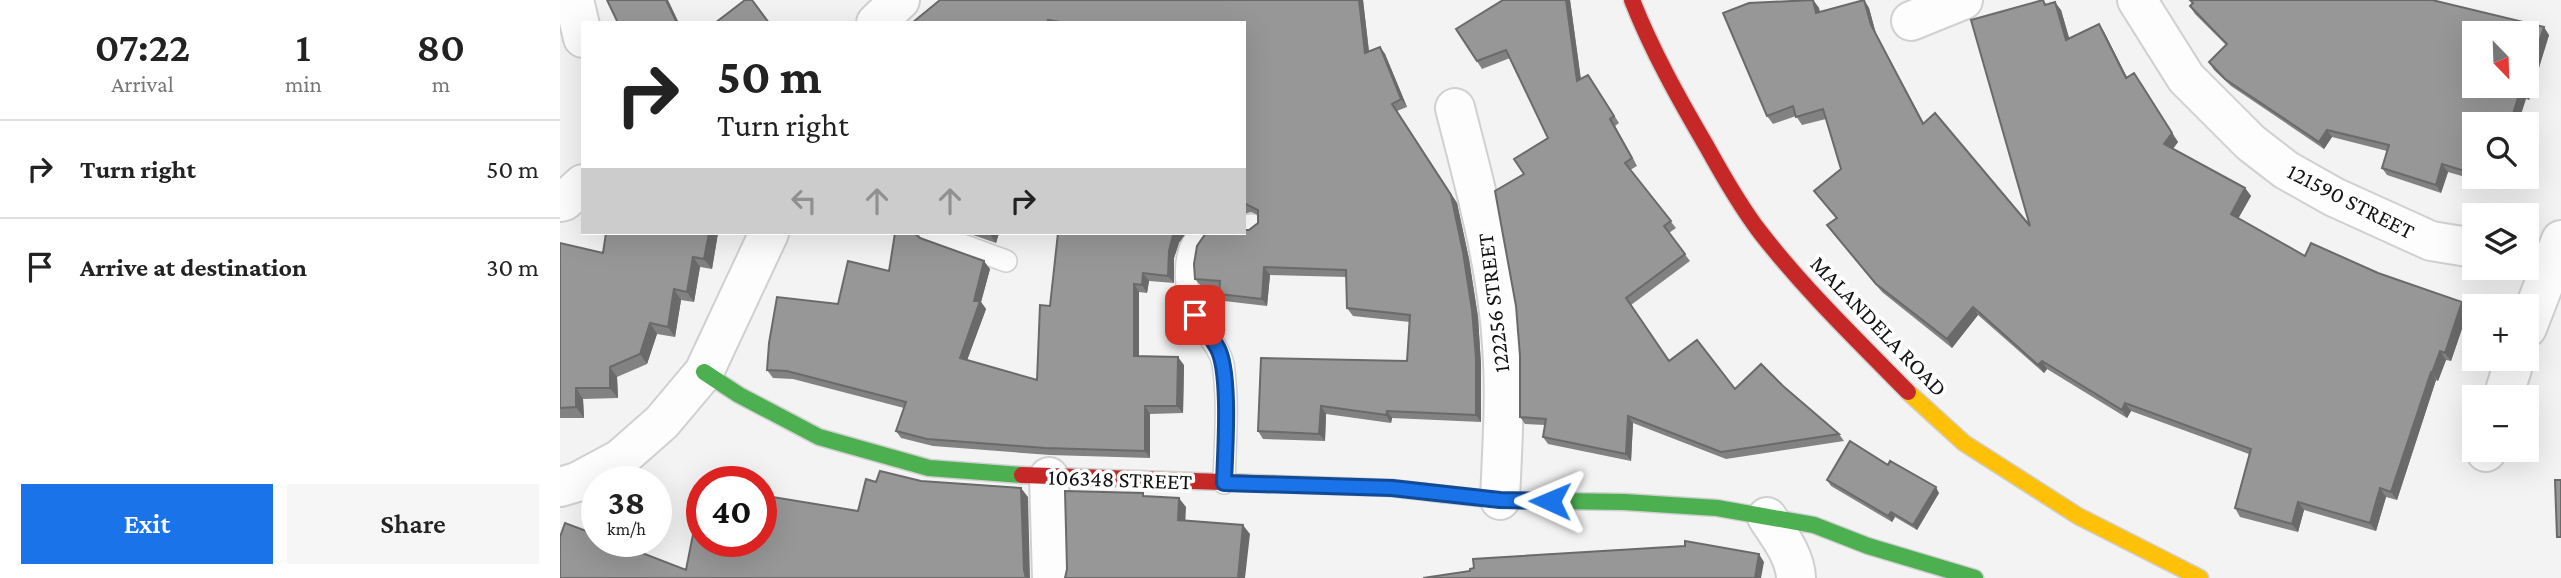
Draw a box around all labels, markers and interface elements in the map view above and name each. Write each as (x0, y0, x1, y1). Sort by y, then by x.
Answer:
north arrow (2462, 21, 2539, 98)
map controls (2462, 21, 2539, 462)
text: 07:22 (95, 23, 190, 70)
text: 1 (296, 23, 311, 70)
text: 80 (417, 23, 465, 70)
icon: right (602, 49, 693, 140)
text: 50 m (717, 49, 822, 104)
text: Arrival (111, 71, 174, 97)
text: min (285, 71, 322, 97)
text: m (432, 71, 450, 97)
text: Turn right (717, 107, 849, 143)
button: search (2462, 112, 2539, 189)
icon: right (21, 150, 59, 188)
text: Turn right (80, 155, 196, 184)
text: 50 m (486, 155, 539, 184)
street label: 121590 STREET (2283, 158, 2419, 244)
icon: left (785, 182, 823, 220)
icon: ahead (858, 182, 896, 220)
icon: ahead (931, 182, 969, 220)
icon: right (1004, 182, 1042, 220)
button: layers (2462, 203, 2539, 280)
street label: 122256 STREET (1471, 231, 1514, 374)
icon: arrive (21, 248, 59, 286)
street label: MALANDELA ROAD (1805, 251, 1953, 401)
text: Arrive at destination (80, 253, 307, 282)
text: 30 m (486, 253, 539, 282)
pin (1165, 285, 1225, 345)
button: + (2462, 294, 2539, 371)
icon: arrive (1176, 296, 1214, 334)
button: − (2462, 385, 2539, 462)
street label: 106348 STREET (1047, 463, 1193, 495)
position arrow (1513, 464, 1587, 538)
speed limit sign: 40 (686, 466, 777, 557)
text: 38 (608, 483, 645, 522)
button: Exit (21, 484, 273, 564)
button: Share (287, 484, 539, 564)
text: km/h (607, 519, 646, 539)

